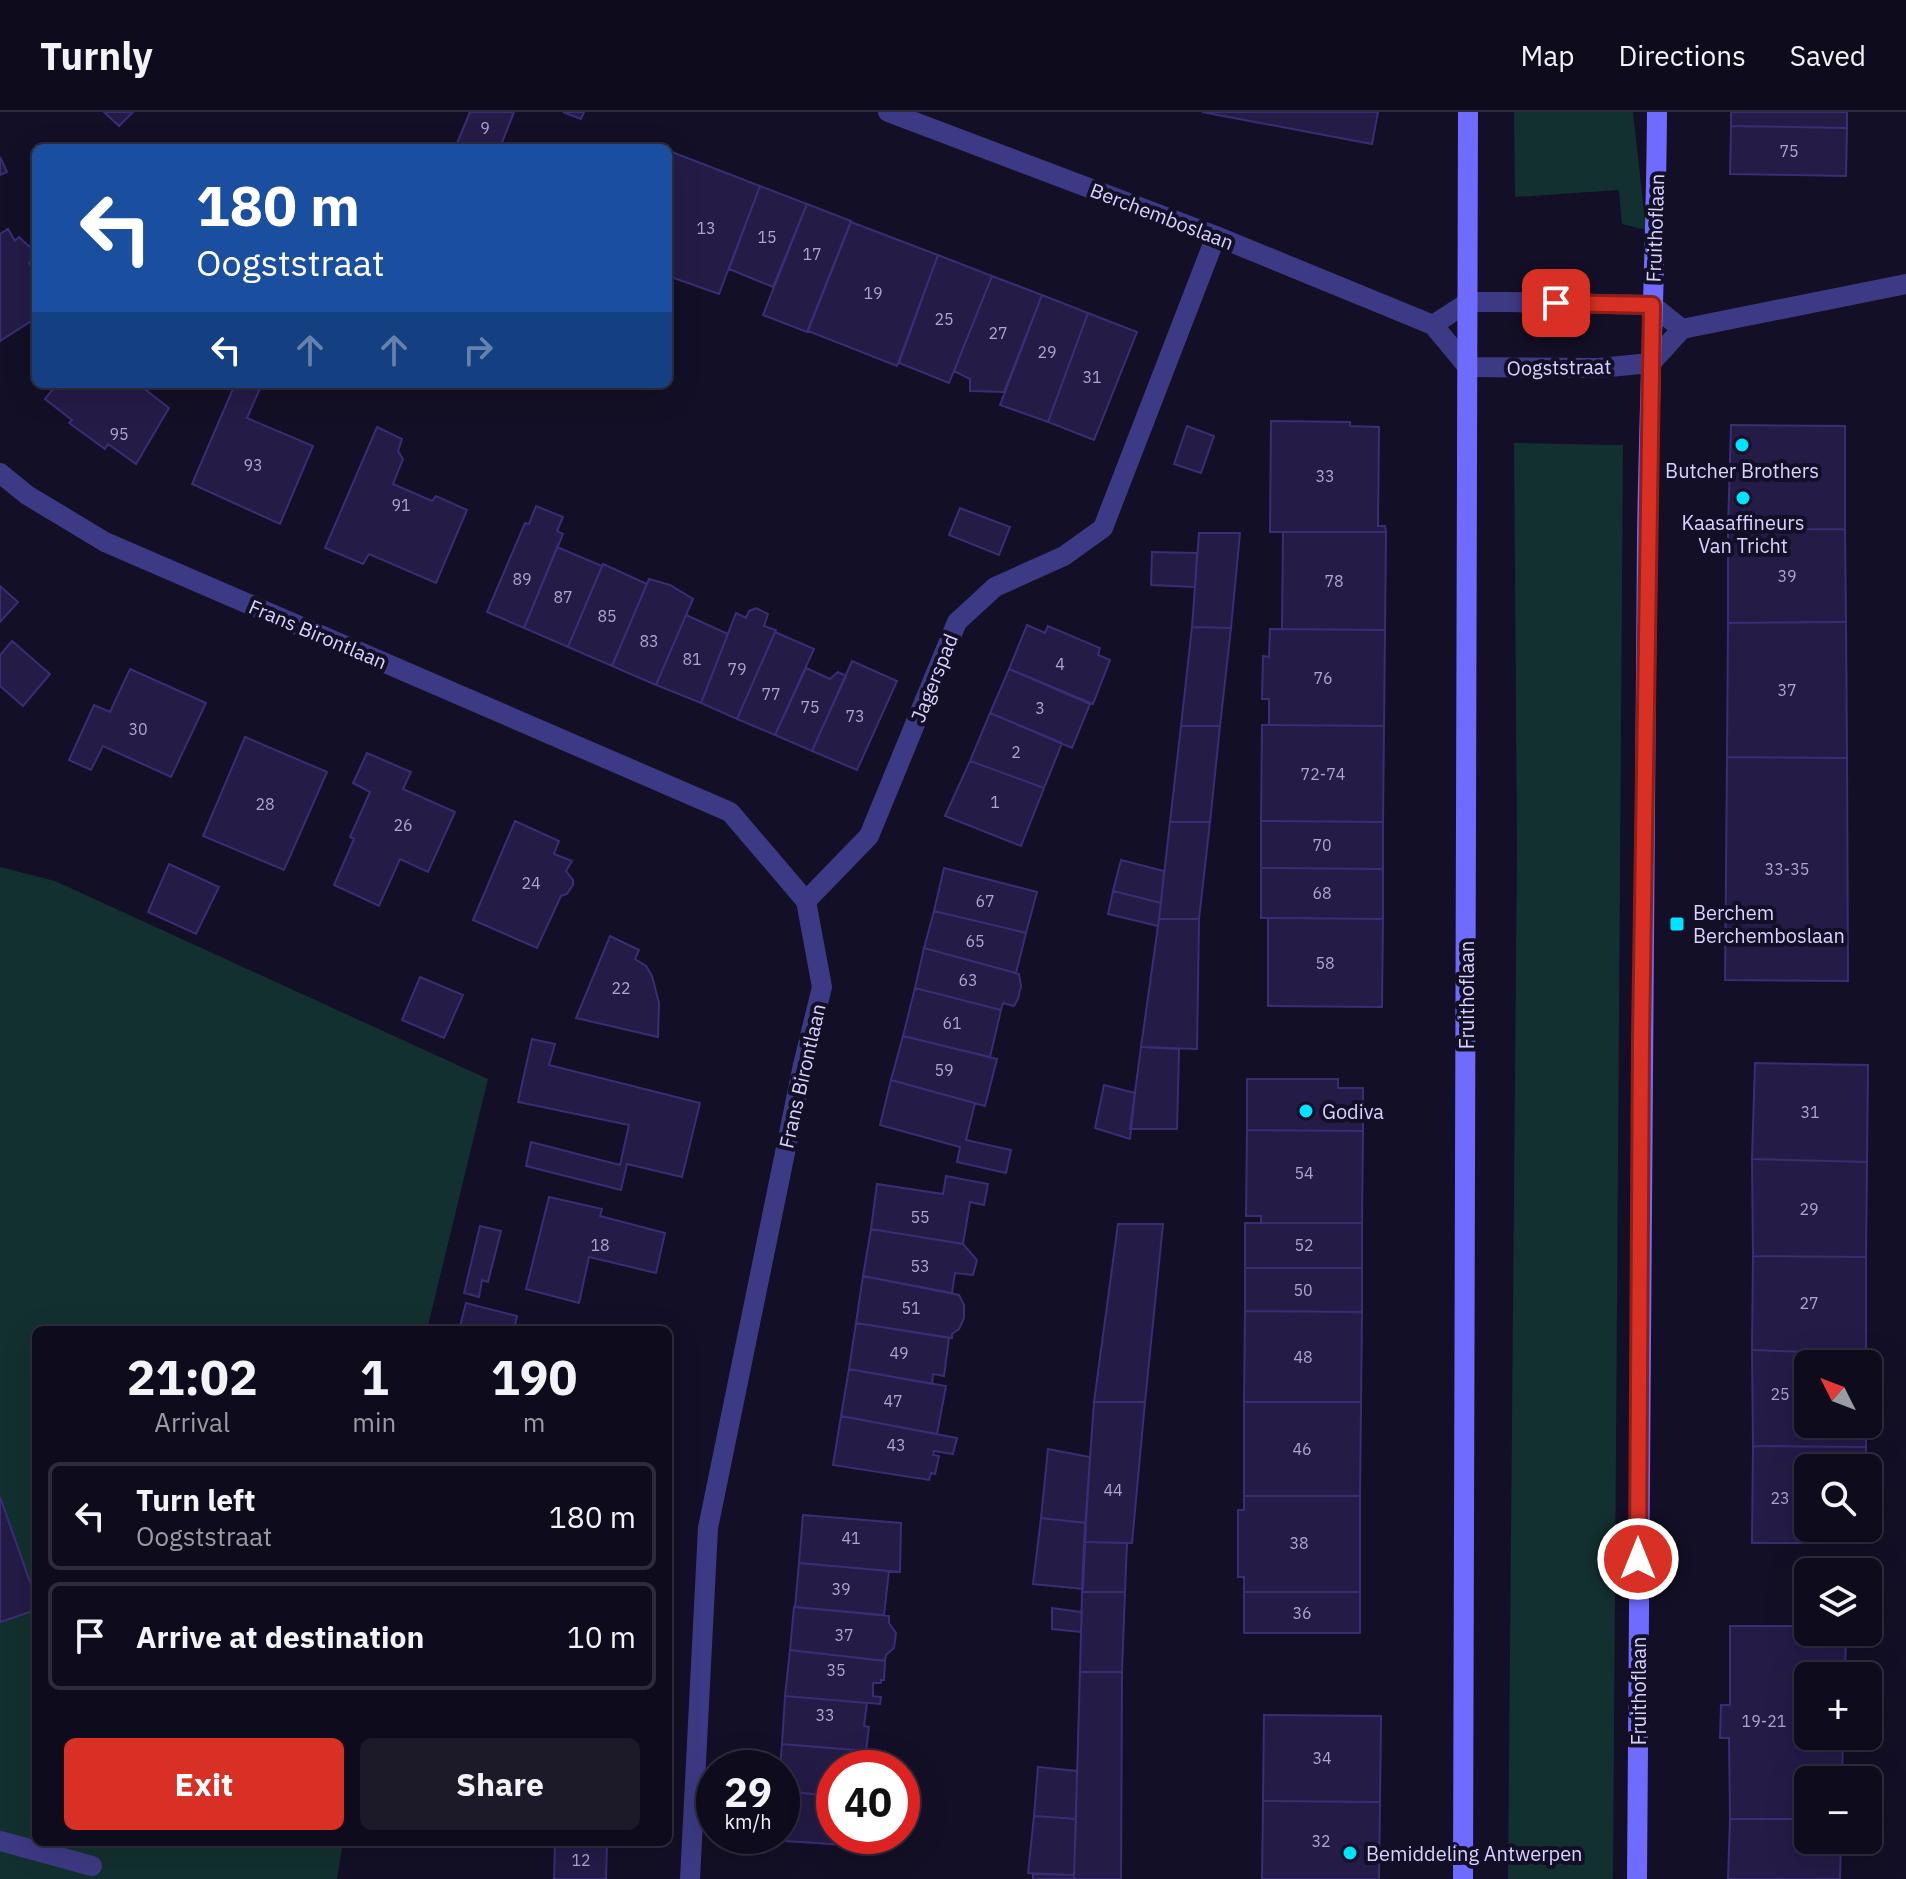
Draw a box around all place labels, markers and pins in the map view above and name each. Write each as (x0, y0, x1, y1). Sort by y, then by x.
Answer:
pin (1522, 269, 1590, 337)
marker: Butcher Brothers (1733, 436, 1751, 454)
place label: Butcher Brothers (1665, 457, 1819, 484)
marker: Kaasaffineurs Van Tricht (1734, 489, 1752, 507)
place label: Kaasaffineurs Van Tricht (1682, 509, 1804, 559)
place label: Berchem Berchemboslaan (1693, 899, 1845, 949)
marker: Berchem Berchemboslaan (1668, 915, 1686, 933)
place label: Godiva (1322, 1098, 1384, 1125)
marker: Godiva (1297, 1102, 1315, 1120)
place label: Bemiddeling Antwerpen (1366, 1840, 1582, 1867)
marker: Bemiddeling Antwerpen (1341, 1844, 1359, 1862)

